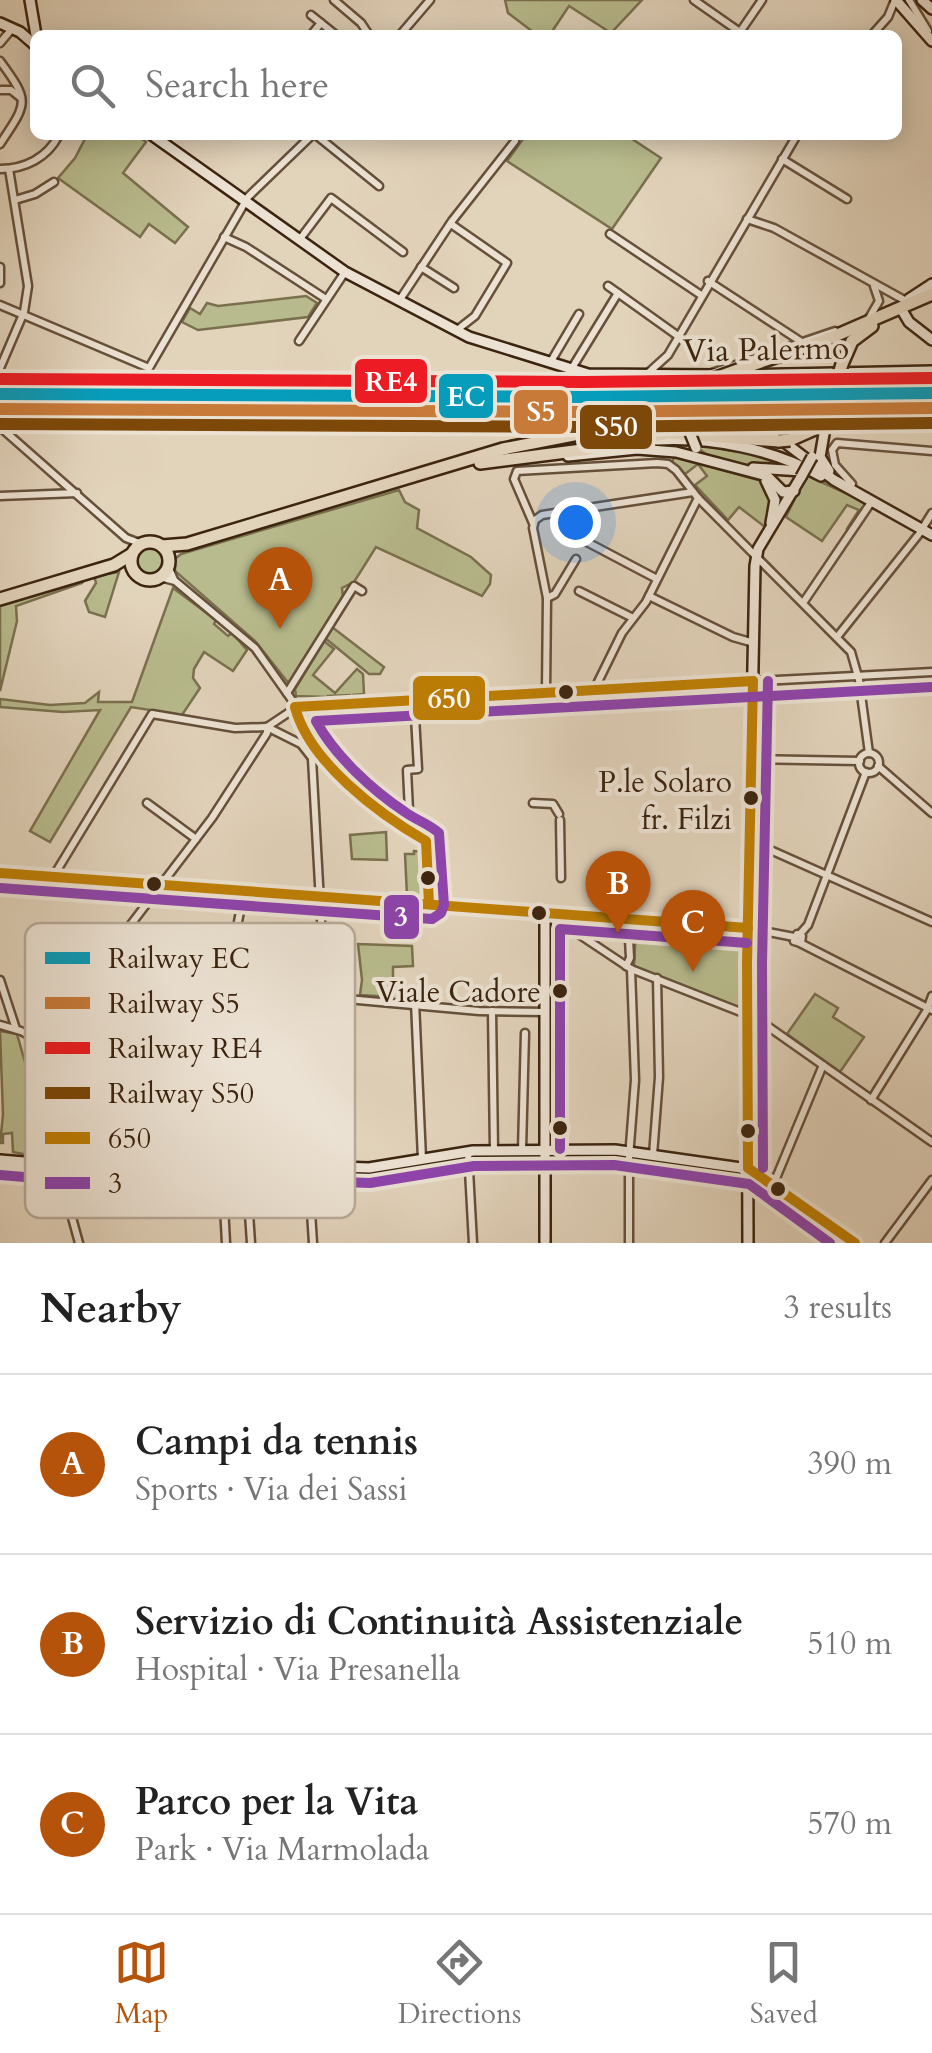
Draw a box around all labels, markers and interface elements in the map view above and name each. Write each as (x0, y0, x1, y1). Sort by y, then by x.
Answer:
search box (30, 30, 902, 140)
icon: search (65, 58, 120, 113)
text: Search here (145, 59, 329, 111)
street label: Via Palermo (682, 327, 850, 373)
line badge: RE4 (353, 357, 429, 405)
text: RE4 (365, 363, 417, 401)
line badge: EC (437, 372, 495, 420)
text: EC (446, 378, 486, 416)
line badge: S5 (512, 388, 570, 436)
text: S5 (526, 393, 556, 431)
line badge: S50 (578, 403, 654, 451)
text: S50 (594, 408, 638, 446)
your location (550, 497, 601, 548)
pin: A (248, 546, 312, 629)
line badge: 650 (411, 674, 487, 722)
text: 650 (427, 680, 471, 718)
unlabelled marker (556, 682, 576, 702)
place label: P.le Solaro fr. Filzi (598, 762, 732, 840)
marker: P.le Solaro fr. Filzi (741, 788, 761, 808)
pin: B (586, 850, 650, 933)
unlabelled marker (418, 868, 438, 888)
unlabelled marker (144, 874, 164, 894)
pin: C (660, 890, 726, 972)
line badge: 3 (382, 893, 421, 941)
text: 3 (394, 898, 408, 936)
unlabelled marker (529, 903, 549, 923)
legend (25, 923, 355, 1218)
text: Railway EC (108, 940, 250, 978)
place label: Viale Cadore (376, 972, 541, 1013)
marker: Viale Cadore (550, 981, 570, 1001)
text: Railway S5 (108, 985, 240, 1023)
text: Railway RE4 (108, 1030, 262, 1068)
text: Railway S50 (108, 1075, 254, 1113)
unlabelled marker (550, 1118, 570, 1138)
text: 650 (108, 1120, 151, 1158)
unlabelled marker (738, 1121, 758, 1141)
text: 3 (108, 1165, 122, 1203)
unlabelled marker (768, 1179, 788, 1199)
text: Nearby (40, 1280, 182, 1337)
text: 3 results (784, 1286, 892, 1330)
text: Campi da tennis (135, 1416, 418, 1468)
text: A (60, 1442, 85, 1486)
text: 390 m (807, 1442, 892, 1486)
text: Sports · Via dei Sassi (135, 1468, 408, 1512)
text: Servizio di Continuità Assistenziale (135, 1596, 743, 1648)
text: B (61, 1622, 84, 1666)
text: 510 m (807, 1622, 892, 1666)
text: Hospital · Via Presanella (135, 1648, 461, 1692)
text: Parco per la Vita (135, 1776, 418, 1828)
text: C (60, 1802, 85, 1846)
text: 570 m (807, 1802, 892, 1846)
text: Park · Via Marmolada (135, 1828, 430, 1872)
tab: Map (114, 1935, 169, 2033)
tab: Directions (398, 1935, 521, 2033)
tab: Saved (750, 1935, 818, 2033)

